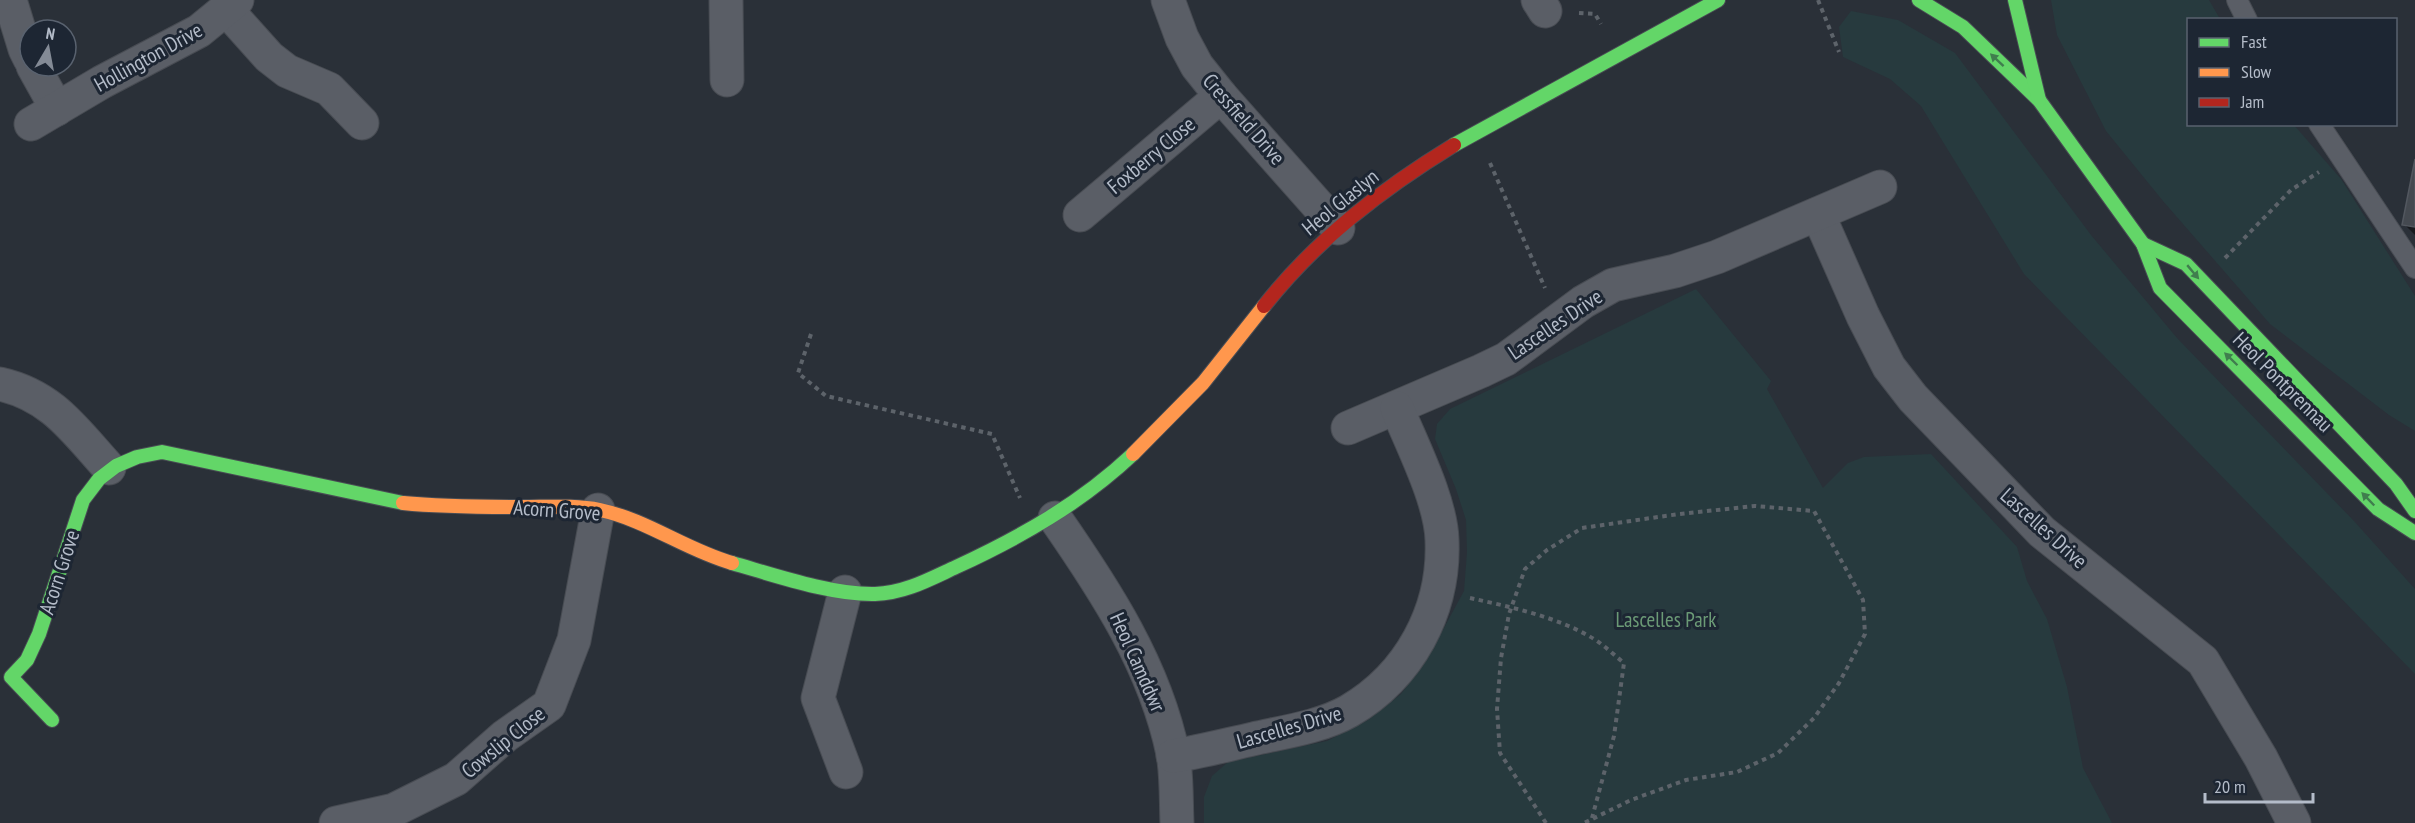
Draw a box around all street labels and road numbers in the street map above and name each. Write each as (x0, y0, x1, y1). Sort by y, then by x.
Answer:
street label: Hollington Drive (89, 16, 207, 98)
street label: Cressfield Drive (1197, 68, 1291, 170)
street label: Foxberry Close (1102, 110, 1200, 200)
street label: Heol Glaslyn (1296, 163, 1384, 241)
street label: Lascelles Drive (1503, 283, 1607, 365)
street label: Heol Pontprennau (2227, 326, 2339, 438)
street label: Lascelles Drive (1995, 482, 2093, 574)
street label: Acorn Grove (513, 493, 601, 527)
street label: Acorn Grove (33, 526, 85, 618)
street label: Heol Camddwr (1104, 608, 1172, 716)
street label: Lascelles Drive (1233, 699, 1345, 755)
street label: Cowslip Close (456, 700, 550, 784)

